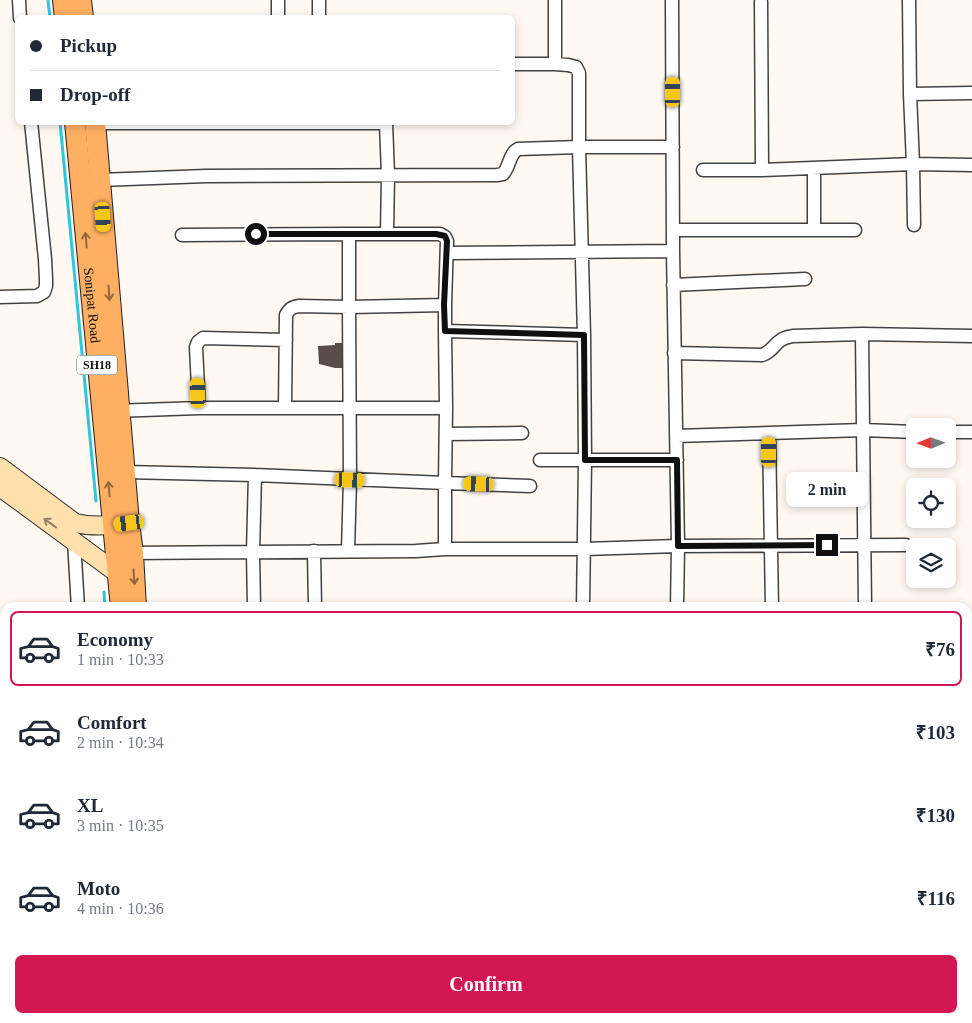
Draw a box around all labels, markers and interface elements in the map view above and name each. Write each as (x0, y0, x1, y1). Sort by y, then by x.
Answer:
text: Pickup (60, 35, 117, 56)
car (665, 77, 680, 107)
text: Drop-off (60, 84, 130, 105)
car (94, 202, 111, 232)
route start (245, 223, 267, 245)
one-way arrow (81, 233, 90, 249)
street label: Sonipat Road (81, 267, 103, 344)
one-way arrow (104, 285, 113, 301)
road number: SH18 (77, 356, 117, 374)
car (189, 378, 206, 408)
north arrow (906, 418, 956, 468)
map controls (906, 418, 956, 588)
car (761, 437, 776, 467)
car (334, 472, 365, 488)
callout: 2 min (786, 472, 868, 508)
car (463, 476, 494, 492)
button: locate (906, 478, 956, 528)
text: 2 min (808, 481, 846, 498)
one-way arrow (104, 482, 114, 498)
car (113, 514, 144, 532)
one-way arrow (43, 518, 57, 528)
route end (816, 534, 838, 556)
button: layers (906, 538, 956, 588)
one-way arrow (130, 569, 139, 585)
icon: car (17, 626, 62, 671)
text: Economy (77, 629, 153, 650)
text: ₹76 (925, 639, 955, 660)
text: 1 min · 10:33 (77, 651, 164, 668)
icon: car (17, 709, 62, 754)
text: Comfort (77, 712, 147, 733)
text: ₹103 (916, 722, 955, 743)
text: 2 min · 10:34 (77, 734, 164, 751)
icon: car (17, 792, 62, 837)
text: XL (77, 795, 103, 816)
text: ₹130 (916, 805, 955, 826)
text: 3 min · 10:35 (77, 817, 164, 834)
icon: car (17, 875, 62, 920)
text: Moto (77, 878, 120, 899)
text: ₹116 (917, 888, 955, 909)
text: 4 min · 10:36 (77, 900, 164, 917)
button: Confirm (15, 955, 957, 1013)

